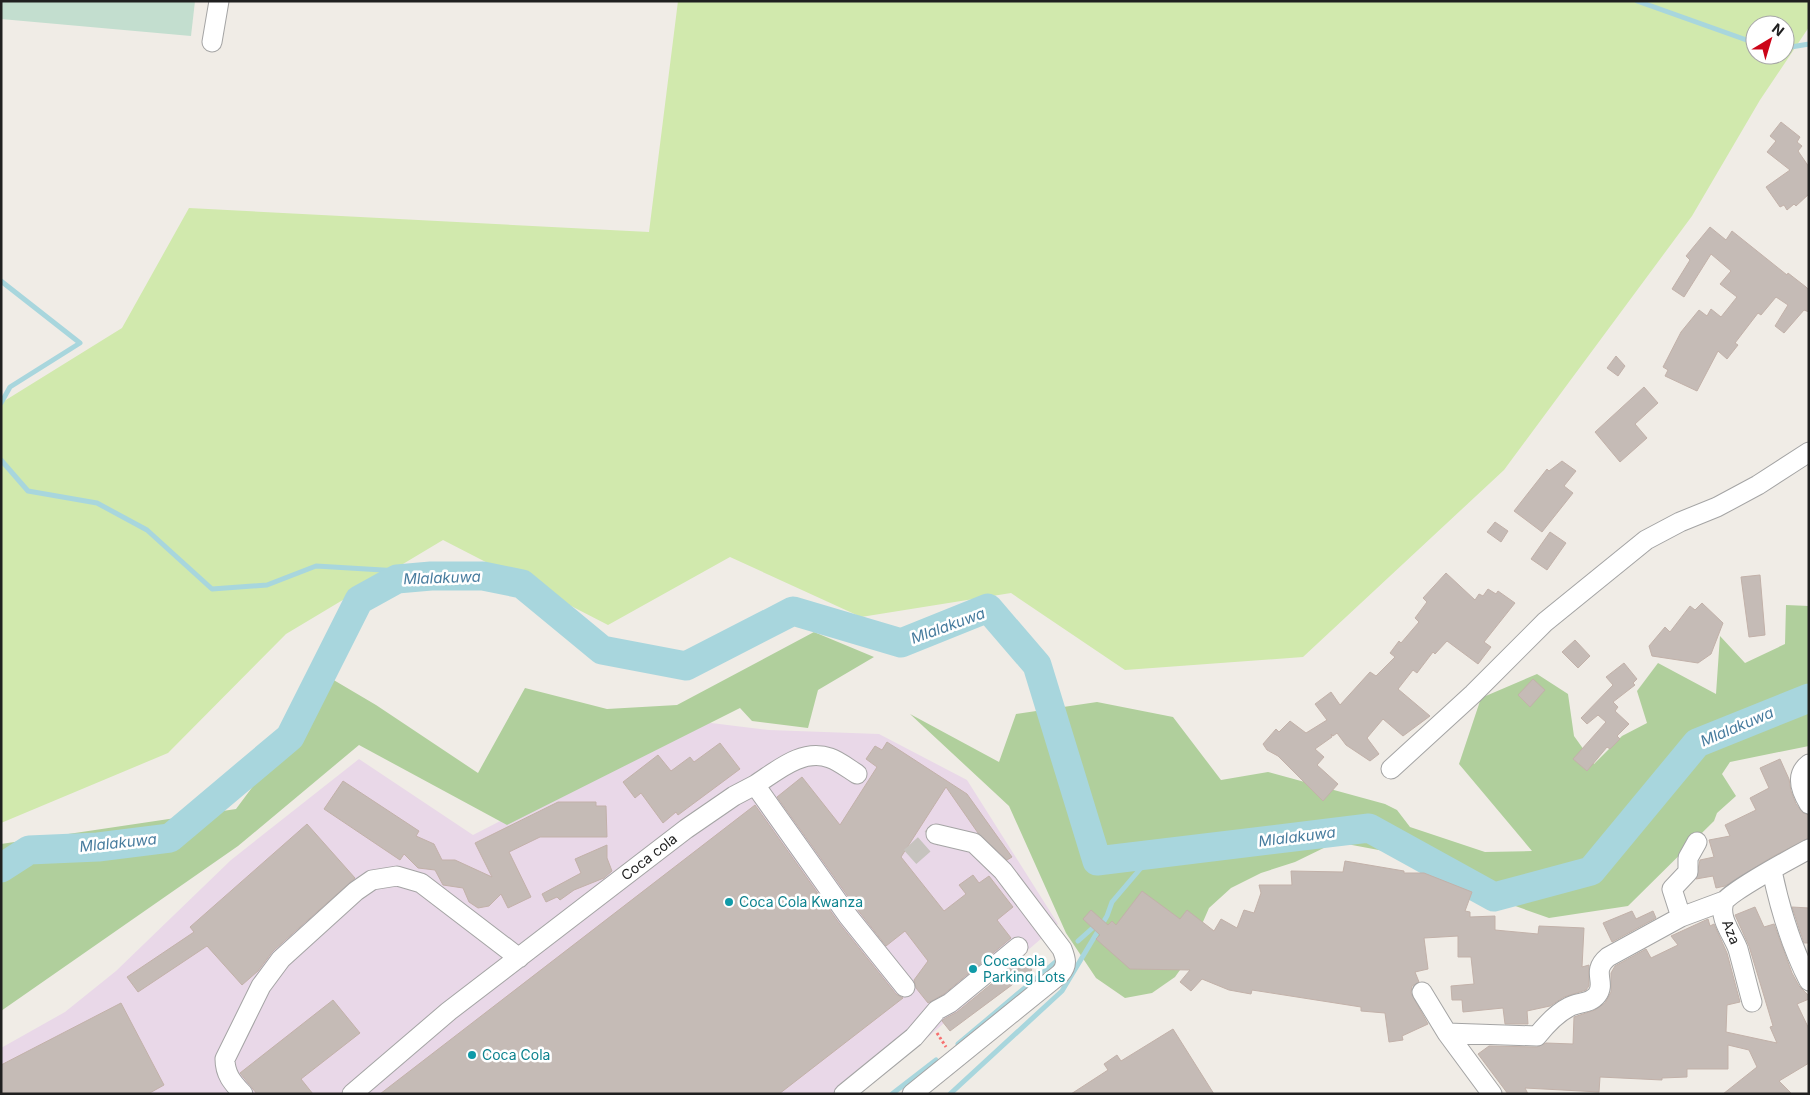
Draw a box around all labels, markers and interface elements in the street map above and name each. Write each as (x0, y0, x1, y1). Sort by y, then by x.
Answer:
north arrow (1745, 15, 1795, 65)
text: N (1769, 19, 1788, 39)
water label: Mlalakuwa (403, 567, 481, 588)
water label: Mlalakuwa (908, 603, 988, 648)
water label: Mlalakuwa (1697, 703, 1776, 750)
water label: Mlalakuwa (1257, 822, 1337, 851)
water label: Mlalakuwa (78, 829, 158, 856)
street label: Coca cola (617, 830, 680, 884)
place label: Coca Cola Kwanza (739, 893, 863, 910)
marker: Coca Cola Kwanza (723, 896, 735, 908)
street label: Aza (1719, 917, 1744, 947)
place label: Cocacola Parking Lots (983, 952, 1065, 985)
marker: Cocacola Parking Lots (967, 963, 979, 975)
place label: Coca Cola (482, 1046, 550, 1063)
marker: Coca Cola (466, 1049, 478, 1061)

